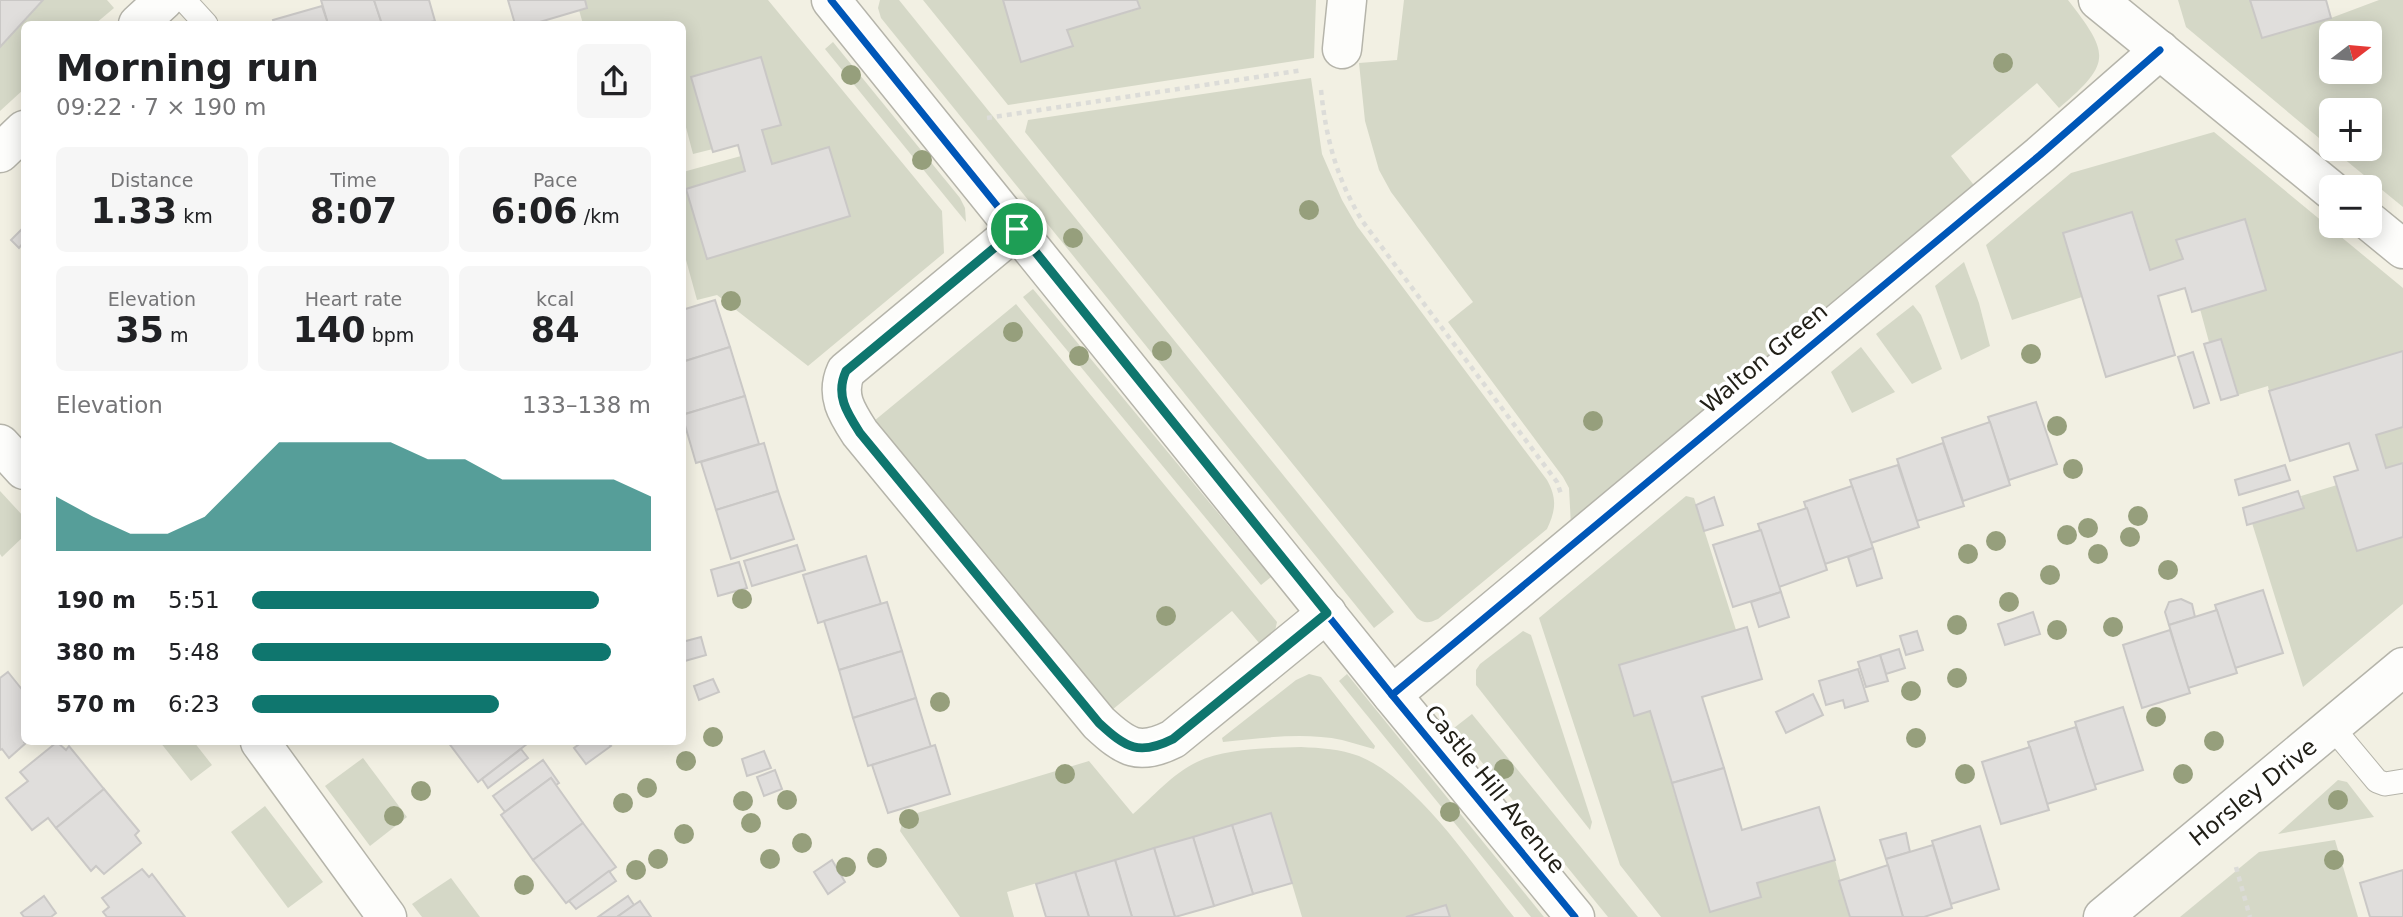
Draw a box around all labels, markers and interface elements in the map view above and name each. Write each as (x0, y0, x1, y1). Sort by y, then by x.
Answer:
north arrow (2319, 21, 2382, 84)
map controls (2319, 21, 2382, 238)
button: share (577, 44, 651, 118)
text: Morning run (56, 46, 319, 90)
text: 09:22 · 7 × 190 m (56, 94, 266, 120)
button: + (2319, 98, 2382, 161)
text: Distance (110, 169, 193, 191)
text: Time (330, 169, 377, 191)
text: Pace (533, 169, 577, 191)
button: − (2319, 175, 2382, 238)
text: 1.33 (91, 191, 177, 231)
text: 8:07 (310, 191, 397, 231)
text: 6:06 (491, 191, 578, 231)
pin (987, 199, 1047, 259)
text: km (177, 205, 213, 227)
text: /km (578, 205, 620, 227)
icon: arrive (998, 210, 1036, 248)
text: Elevation (108, 288, 196, 310)
text: Heart rate (305, 288, 402, 310)
text: kcal (536, 288, 574, 310)
street label: Walton Green (1696, 298, 1832, 418)
text: 35 (115, 310, 164, 350)
text: 140 (293, 310, 366, 350)
text: 84 (531, 310, 580, 350)
text: m (164, 324, 188, 346)
text: bpm (366, 324, 414, 346)
text: Elevation (56, 392, 163, 418)
text: 133–138 m (522, 392, 651, 418)
text: 190 m (56, 587, 136, 613)
text: 5:51 (168, 587, 220, 613)
text: 380 m (56, 639, 136, 665)
text: 5:48 (168, 639, 220, 665)
text: 570 m (56, 691, 136, 717)
text: 6:23 (168, 691, 220, 717)
street label: Castle Hill Avenue (1419, 700, 1571, 878)
street label: Horsley Drive (2184, 733, 2322, 851)

